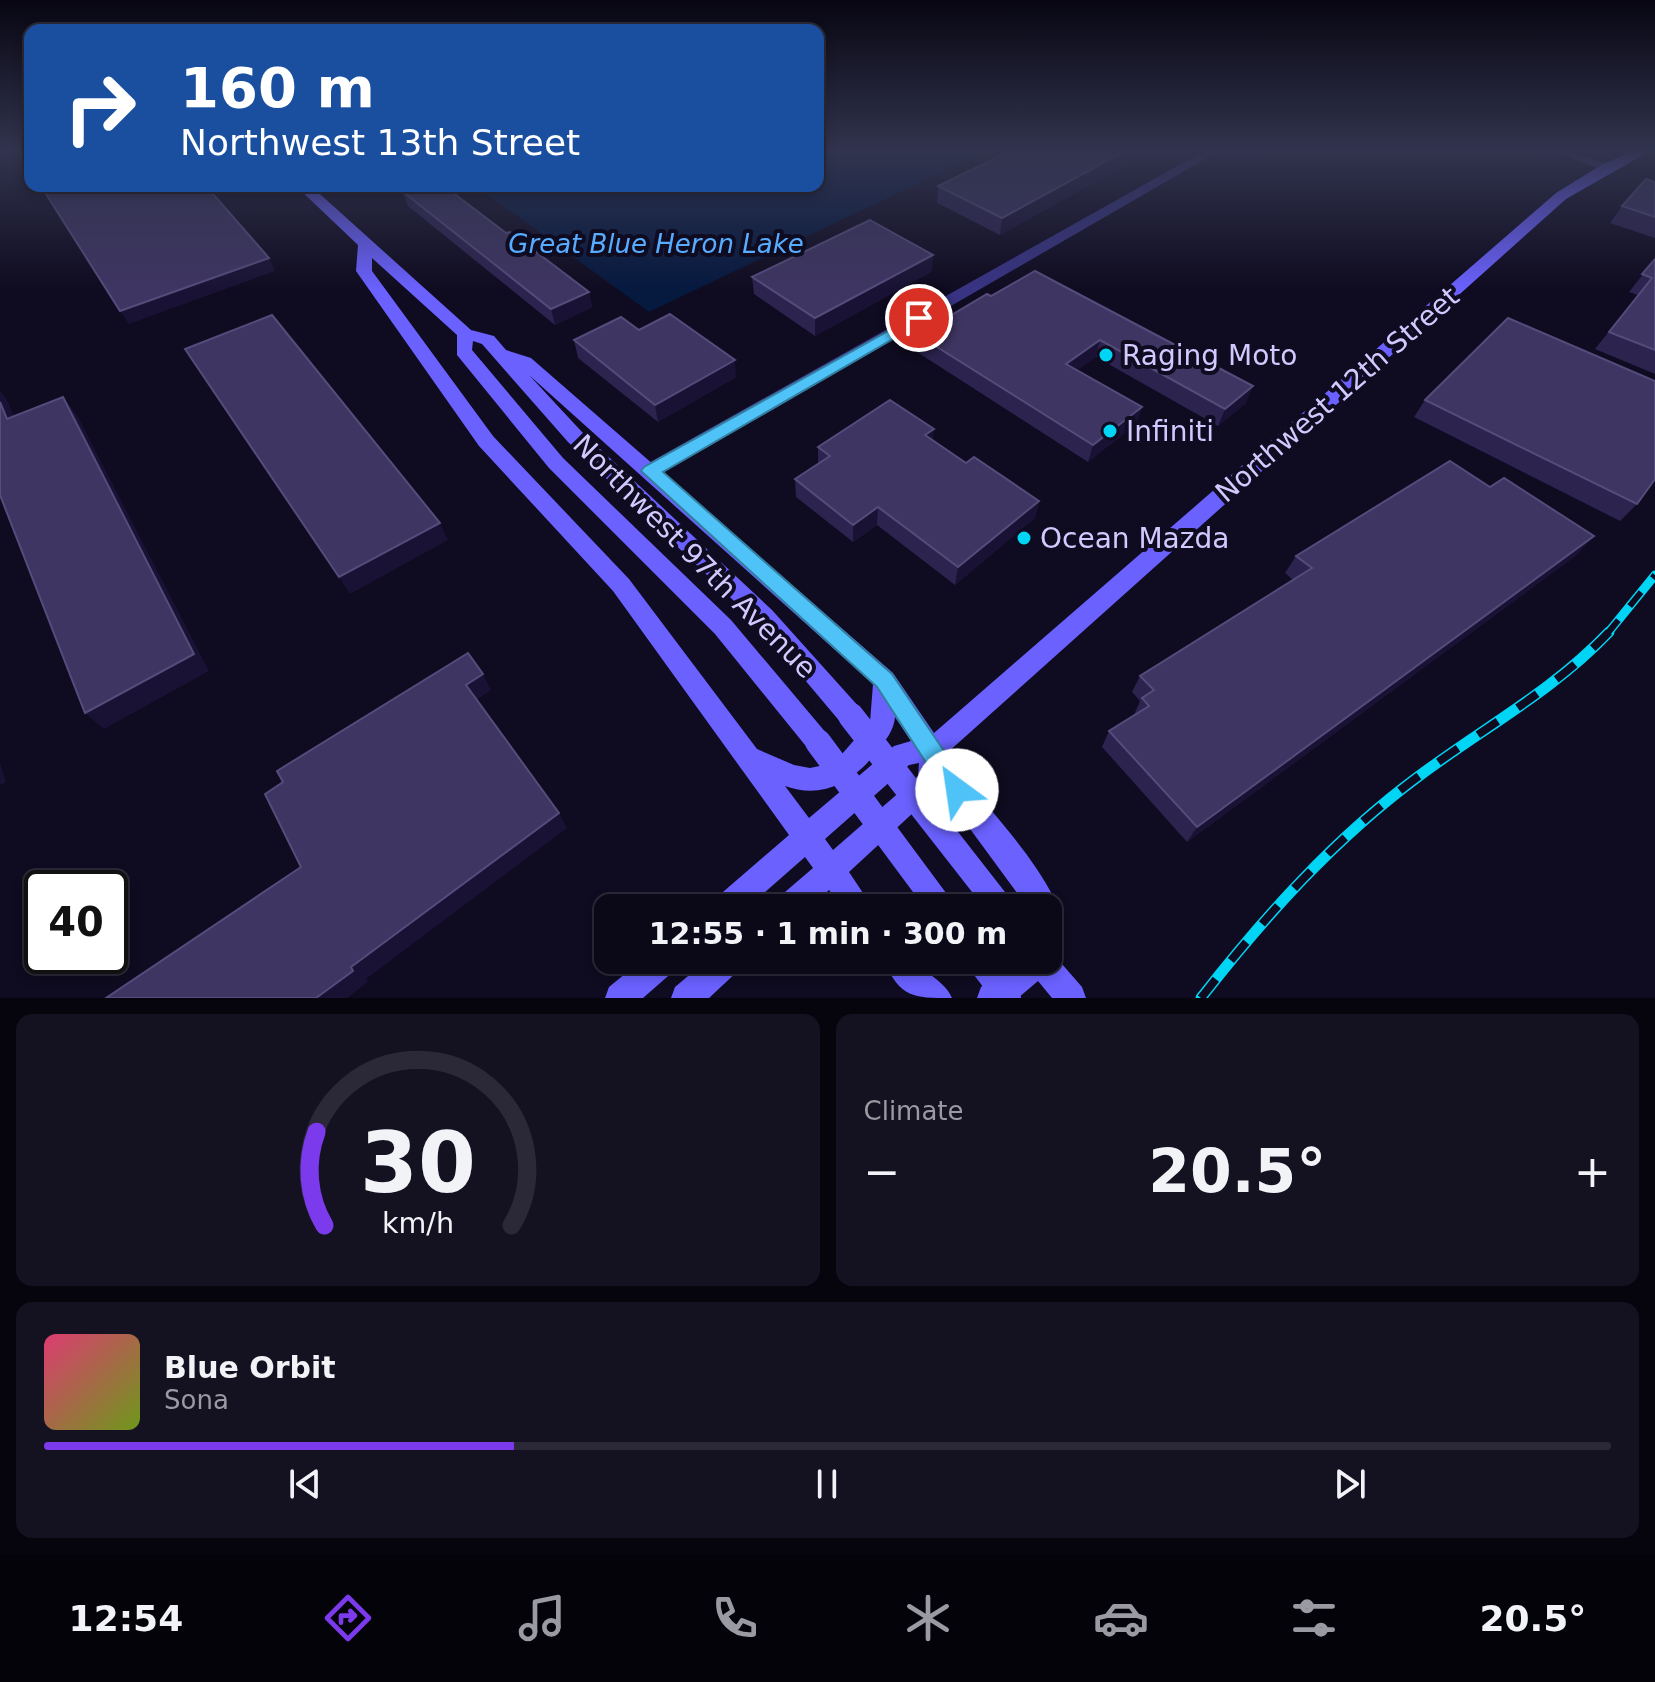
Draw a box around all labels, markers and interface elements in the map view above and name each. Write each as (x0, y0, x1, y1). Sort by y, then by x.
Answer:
text: 160 m (180, 55, 375, 120)
icon: right (48, 56, 152, 160)
text: Northwest 13th Street (180, 122, 580, 163)
water label: Great Blue Heron Lake (508, 229, 804, 259)
street label: Northwest 12th Street (1209, 280, 1466, 509)
pin (885, 284, 953, 352)
icon: arrive (897, 296, 941, 340)
place label: Raging Moto (1122, 339, 1297, 372)
marker: Raging Moto (1097, 346, 1115, 364)
place label: Infiniti (1126, 415, 1214, 448)
marker: Infiniti (1101, 422, 1119, 440)
street label: Northwest 97th Avenue (566, 428, 823, 685)
place label: Ocean Mazda (1040, 522, 1229, 555)
marker: Ocean Mazda (1015, 529, 1033, 547)
position arrow (915, 748, 999, 832)
speed limit sign: 40 (24, 870, 128, 974)
text: 12:55 · 1 min · 300 m (649, 916, 1007, 951)
text: Climate (864, 1096, 964, 1126)
text: 30 (360, 1115, 476, 1212)
text: 20.5° (1148, 1136, 1326, 1206)
text: − (864, 1146, 900, 1197)
text: + (1574, 1146, 1611, 1197)
text: km/h (382, 1206, 454, 1240)
text: Blue Orbit (164, 1350, 336, 1385)
text: Sona (164, 1385, 229, 1415)
icon: previous (283, 1462, 327, 1506)
icon: pause (805, 1462, 849, 1506)
icon: next (1328, 1462, 1372, 1506)
icon: directions (320, 1590, 376, 1646)
icon: music (514, 1590, 570, 1646)
icon: phone (707, 1590, 763, 1646)
icon: climate (900, 1590, 956, 1646)
icon: car (1093, 1590, 1149, 1646)
icon: filters (1286, 1590, 1342, 1646)
text: 12:54 (69, 1598, 183, 1639)
text: 20.5° (1480, 1598, 1586, 1639)

